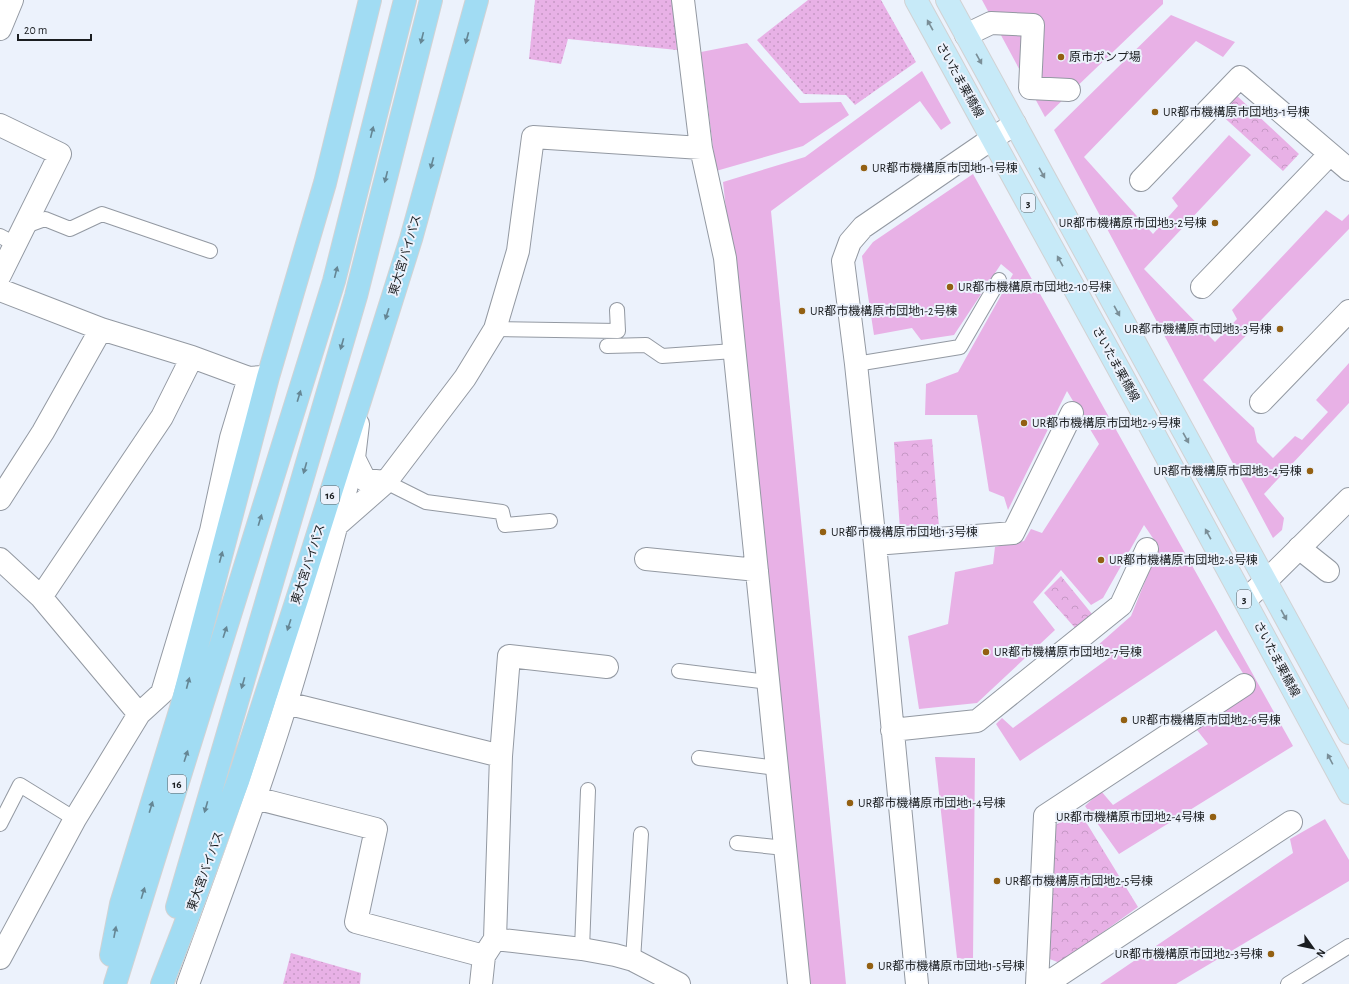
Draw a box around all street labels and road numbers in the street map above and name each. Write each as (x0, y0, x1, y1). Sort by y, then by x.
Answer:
street label: さいたま栗橋線 (934, 40, 986, 119)
road number: 3 (1021, 194, 1035, 212)
street label: 東大宮バイパス (387, 213, 423, 297)
street label: さいたま栗橋線 (1090, 324, 1142, 403)
road number: 16 (321, 486, 339, 504)
street label: 東大宮バイパス (289, 522, 327, 606)
road number: 3 (1237, 590, 1251, 608)
street label: さいたま栗橋線 (1252, 619, 1303, 699)
road number: 16 (168, 775, 186, 793)
street label: 東大宮バイパス (185, 830, 225, 912)

